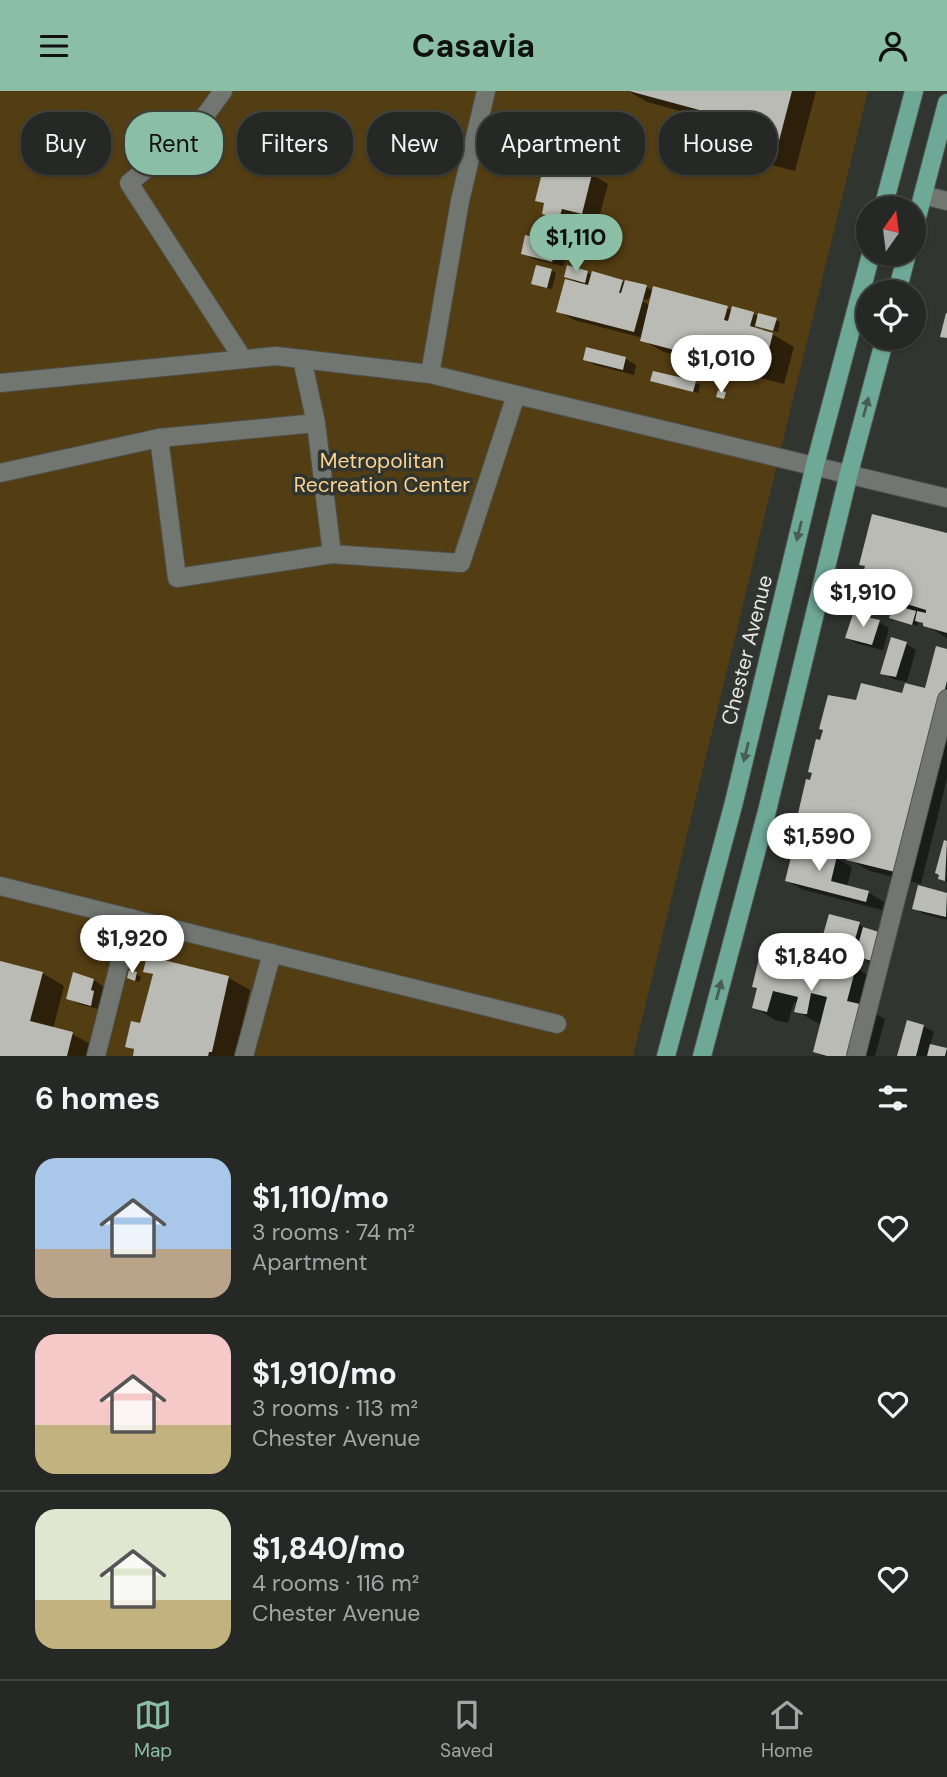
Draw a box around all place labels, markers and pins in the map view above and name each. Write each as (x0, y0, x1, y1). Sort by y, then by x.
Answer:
pin: $1,110 (519, 215, 633, 274)
pin: $1,010 (664, 335, 778, 395)
pin: $1,910 (806, 569, 920, 629)
pin: $1,590 (762, 813, 876, 873)
pin: $1,920 (75, 915, 189, 975)
pin: $1,840 (754, 933, 868, 993)

